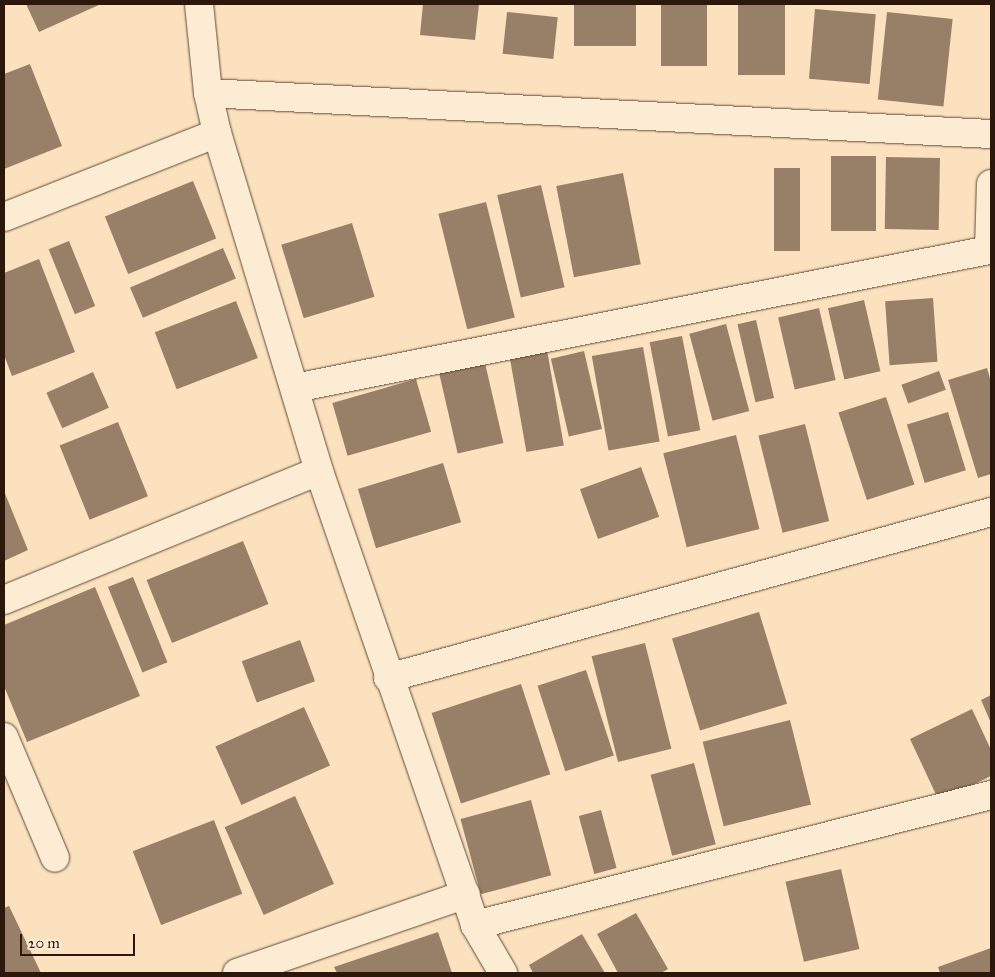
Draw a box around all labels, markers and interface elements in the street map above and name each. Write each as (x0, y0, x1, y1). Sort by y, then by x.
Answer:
scale bar (22, 924, 138, 956)
text: 20 m (28, 934, 60, 952)

